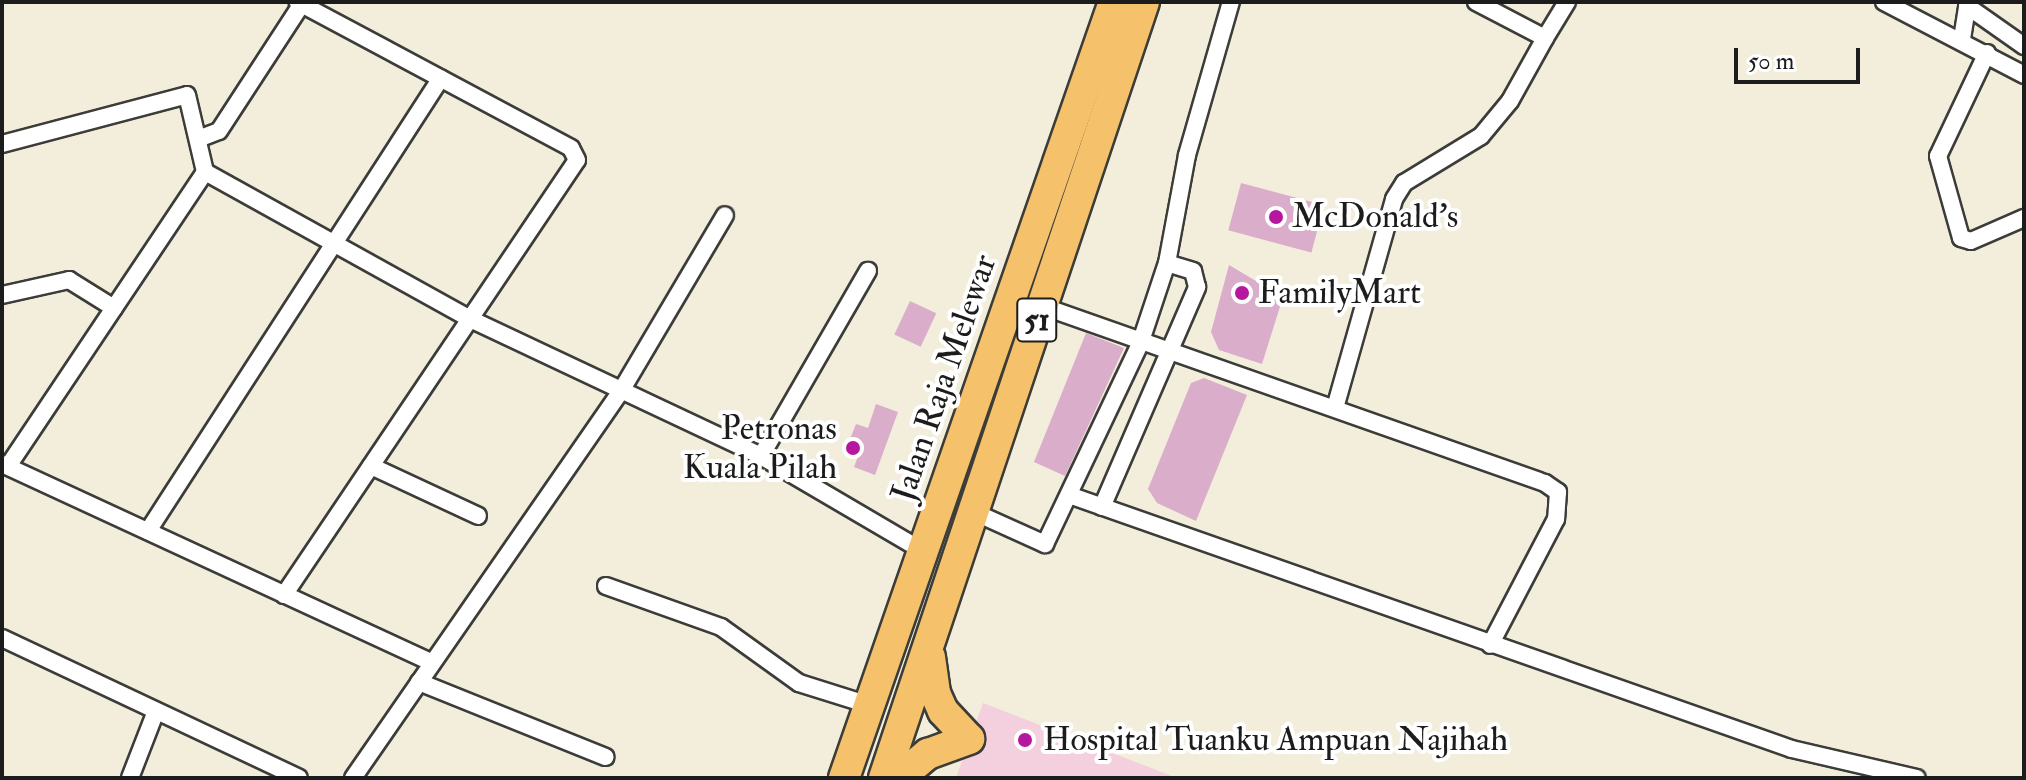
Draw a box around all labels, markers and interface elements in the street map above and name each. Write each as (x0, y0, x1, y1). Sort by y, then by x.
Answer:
scale bar (1738, 32, 1864, 82)
text: 50 m (1748, 46, 1794, 77)
place label: McDonald's (1292, 197, 1458, 237)
marker: McDonald's (1267, 208, 1285, 226)
street label: Jalan Raja Melewar (883, 249, 1005, 507)
place label: FamilyMart (1258, 273, 1421, 313)
marker: FamilyMart (1233, 284, 1251, 302)
road number: 51 (1015, 292, 1059, 348)
place label: Petronas Kuala Pilah (683, 408, 837, 488)
marker: Petronas Kuala Pilah (844, 439, 862, 457)
place label: Hospital Tuanku Ampuan Najihah (1043, 720, 1508, 760)
marker: Hospital Tuanku Ampuan Najihah (1014, 729, 1036, 751)

